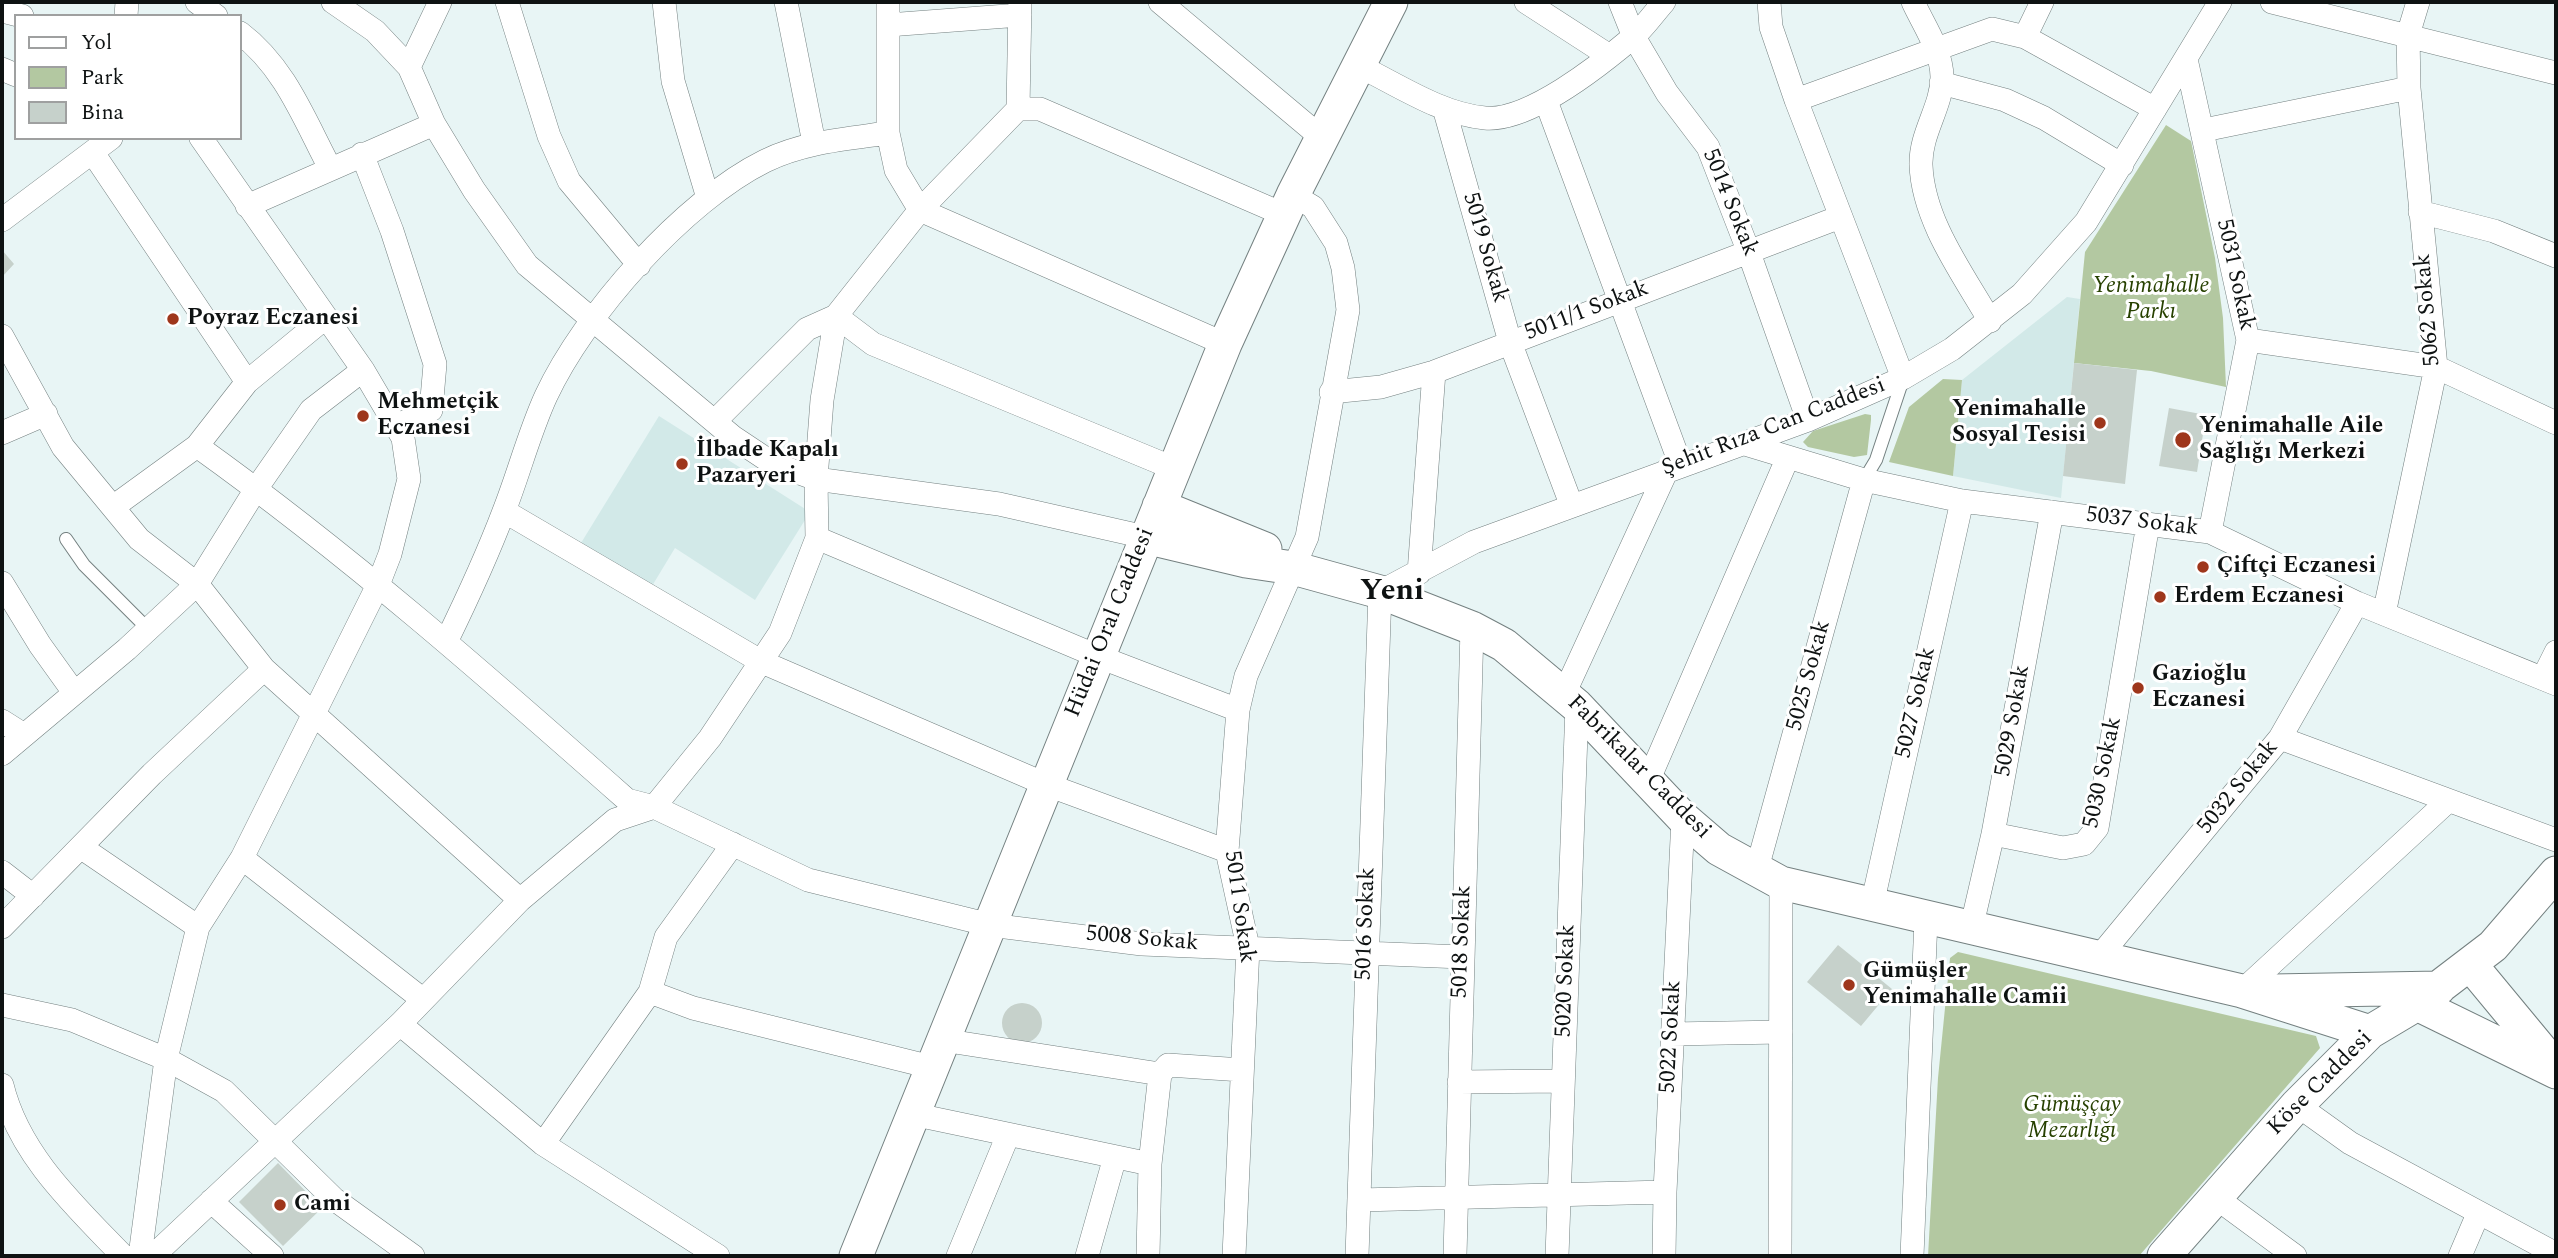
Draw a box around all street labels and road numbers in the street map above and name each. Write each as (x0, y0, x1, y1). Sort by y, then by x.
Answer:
street label: 5014 Sokak (1695, 145, 1763, 261)
street label: 5019 Sokak (1455, 190, 1513, 306)
street label: 5031 Sokak (2209, 217, 2259, 333)
street label: 5062 Sokak (2410, 252, 2448, 368)
street label: 5011/1 Sokak (1521, 276, 1653, 348)
street label: Şehit Rıza Can Caddesi (1658, 373, 1890, 483)
street label: 5037 Sokak (2084, 502, 2200, 544)
street label: Hüdai Oral Caddesi (1060, 524, 1162, 722)
street label: 5025 Sokak (1782, 618, 1838, 734)
street label: 5027 Sokak (1891, 645, 1943, 761)
street label: 5029 Sokak (1991, 663, 2037, 779)
street label: Fabrikalar Caddesi (1560, 690, 1716, 846)
street label: 5030 Sokak (2079, 715, 2129, 831)
street label: 5032 Sokak (2193, 735, 2285, 841)
street label: 5011 Sokak (1216, 849, 1260, 965)
street label: 5016 Sokak (1351, 867, 1383, 981)
street label: 5018 Sokak (1447, 885, 1479, 999)
street label: 5008 Sokak (1084, 921, 1200, 959)
street label: 5020 Sokak (1551, 924, 1583, 1038)
street label: 5022 Sokak (1655, 980, 1689, 1094)
street label: Köse Caddesi (2263, 1026, 2379, 1142)

